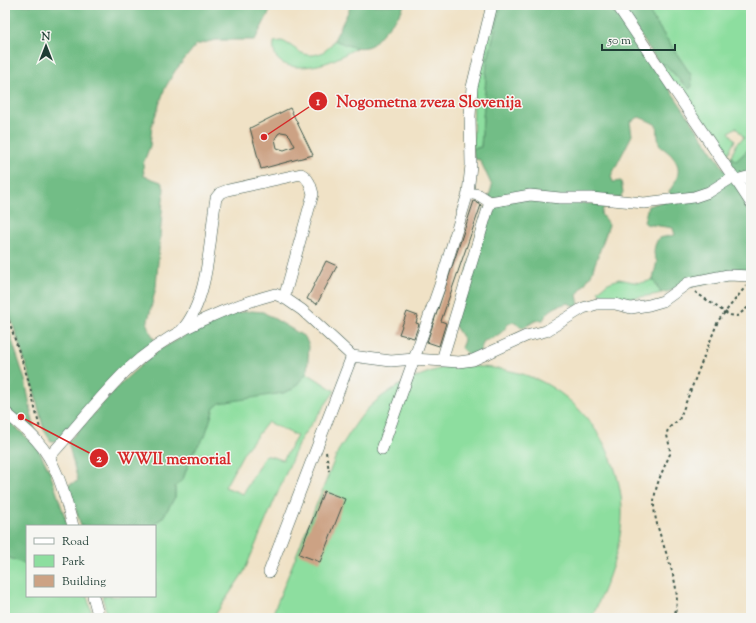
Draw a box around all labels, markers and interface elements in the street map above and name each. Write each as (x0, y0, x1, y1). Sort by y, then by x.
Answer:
north arrow (26, 26, 66, 66)
scale bar (602, 26, 675, 52)
text: N (41, 29, 51, 45)
text: 50 m (607, 32, 631, 50)
callout: Nogometna zveza Slovenija (308, 87, 529, 115)
text: Nogometna zveza Slovenija (336, 92, 522, 115)
text: 1 (315, 93, 321, 111)
callout: WWII memorial (89, 444, 239, 472)
text: WWII memorial (117, 449, 232, 472)
text: 2 (96, 450, 102, 468)
legend (26, 525, 156, 597)
text: Road (62, 533, 89, 551)
text: Park (62, 553, 85, 571)
text: Building (62, 573, 106, 591)

